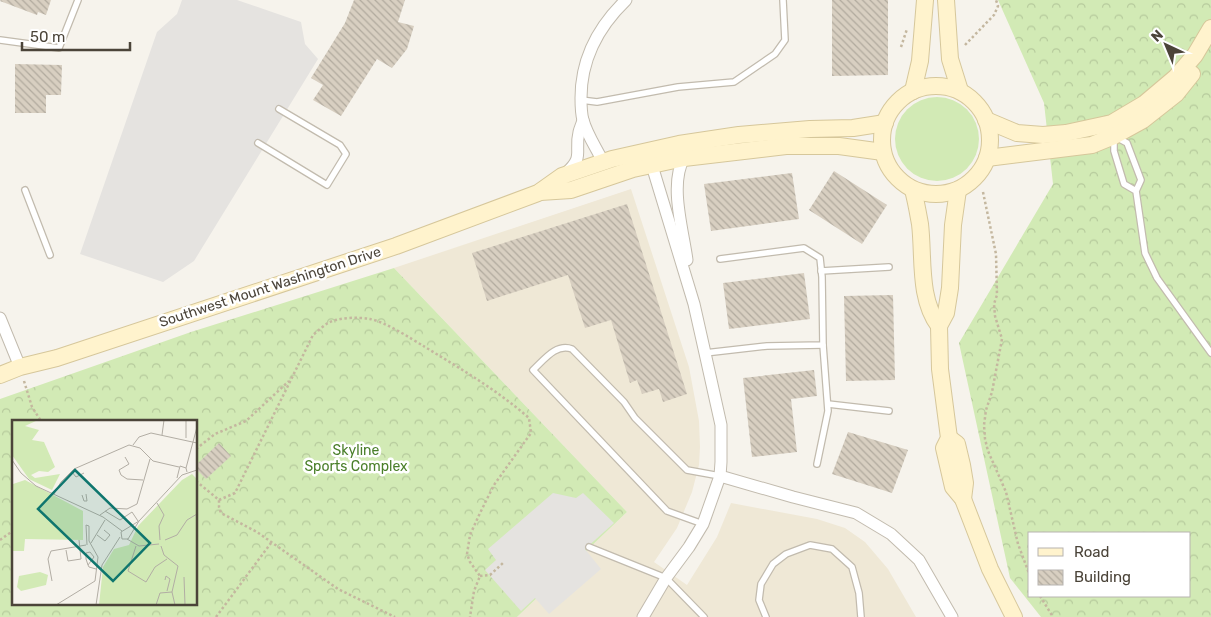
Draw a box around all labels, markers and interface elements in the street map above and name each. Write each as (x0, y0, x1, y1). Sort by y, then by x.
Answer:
scale bar (22, 20, 130, 52)
north arrow (1141, 20, 1191, 70)
text: N (1148, 26, 1167, 46)
text: 50 m (30, 28, 65, 46)
street label: Southwest Mount Washington Drive (157, 243, 383, 331)
inset map (12, 420, 198, 604)
park label: Skyline Sports Complex (304, 442, 408, 475)
legend (1028, 532, 1191, 597)
text: Road (1074, 543, 1110, 561)
text: Building (1074, 568, 1131, 586)

